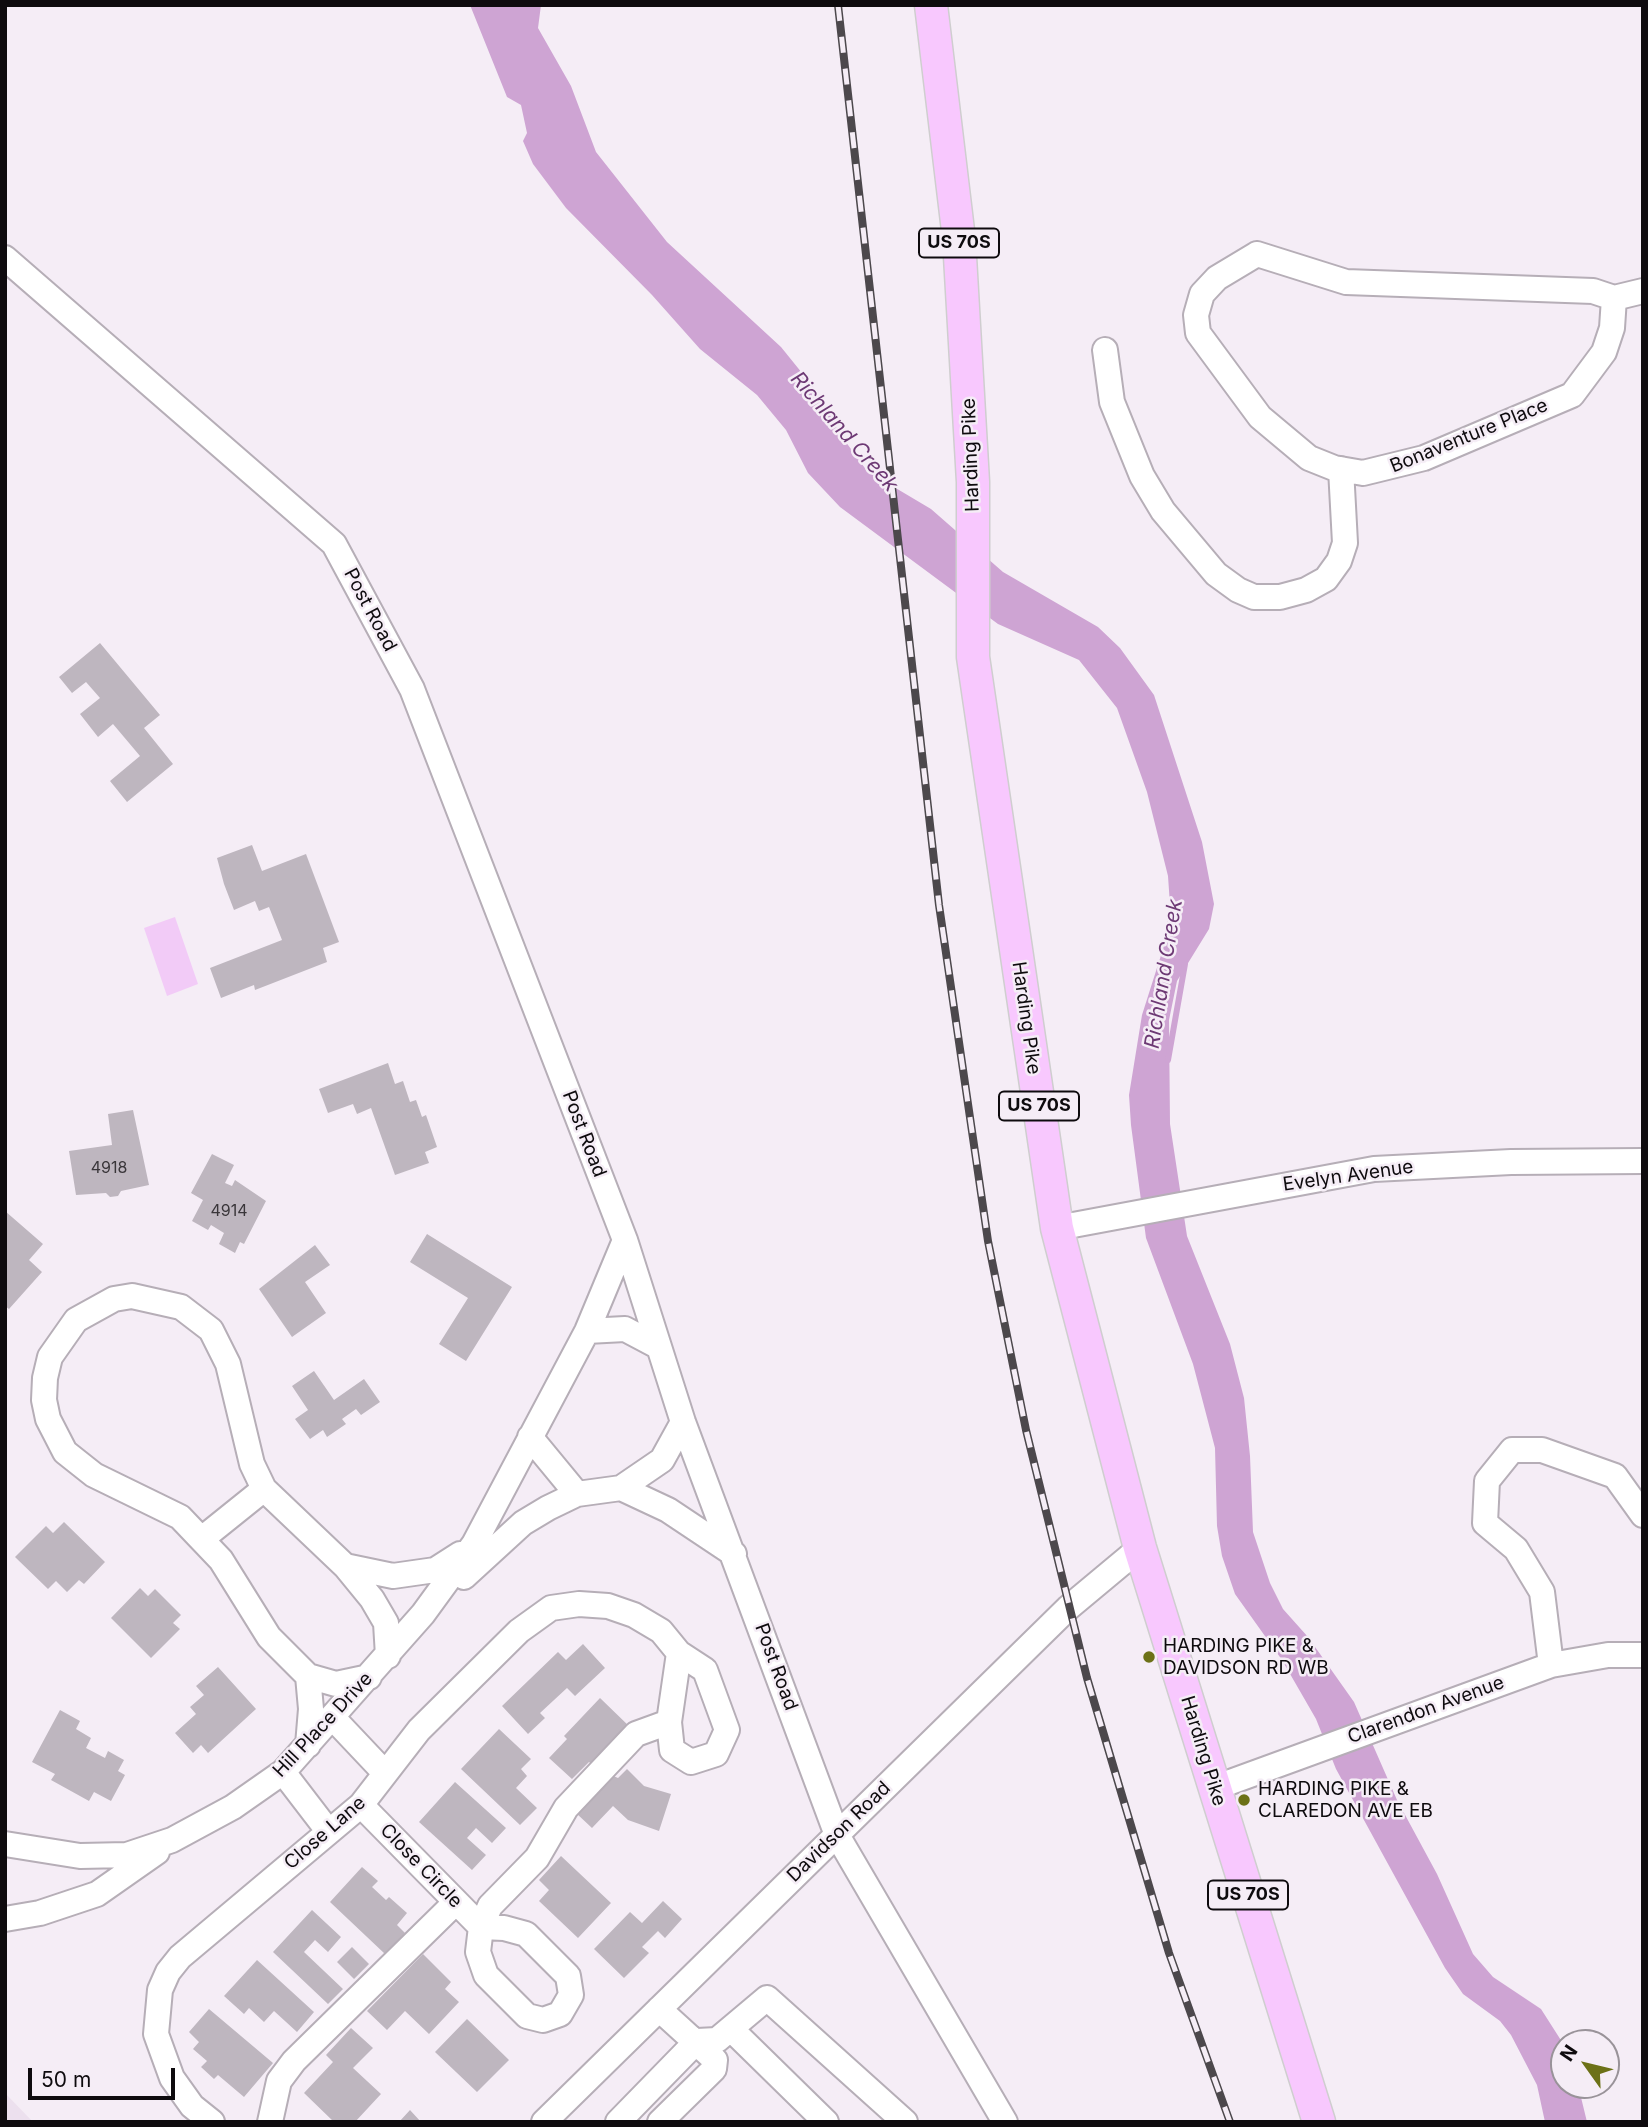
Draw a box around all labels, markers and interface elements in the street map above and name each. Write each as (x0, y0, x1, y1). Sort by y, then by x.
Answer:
road number: US 70S (919, 229, 999, 258)
water label: Richland Creek (785, 367, 903, 497)
street label: Bonaventure Place (1387, 394, 1551, 478)
street label: Harding Pike (958, 398, 984, 512)
street label: Post Road (339, 565, 401, 655)
water label: Richland Creek (1140, 898, 1188, 1050)
street label: Harding Pike (1007, 960, 1045, 1076)
street label: Post Road (557, 1088, 611, 1180)
road number: US 70S (999, 1092, 1079, 1120)
street label: Evelyn Avenue (1281, 1156, 1415, 1196)
house number: 4918 (91, 1158, 127, 1178)
house number: 4914 (210, 1201, 248, 1221)
street label: Post Road (750, 1620, 802, 1714)
place label: HARDING PIKE & DAVIDSON RD WB (1163, 1635, 1329, 1679)
marker: HARDING PIKE & DAVIDSON RD WB (1141, 1649, 1157, 1665)
street label: Hill Place Drive (269, 1668, 377, 1782)
street label: Clarendon Avenue (1345, 1671, 1507, 1749)
street label: Harding Pike (1175, 1693, 1231, 1809)
street label: Davidson Road (783, 1777, 895, 1887)
place label: HARDING PIKE & CLAREDON AVE EB (1258, 1778, 1433, 1822)
street label: Close Lane (280, 1792, 370, 1874)
marker: HARDING PIKE & CLAREDON AVE EB (1236, 1792, 1252, 1808)
street label: Close Circle (375, 1819, 467, 1913)
road number: US 70S (1208, 1881, 1288, 1910)
north arrow (1550, 2029, 1620, 2099)
text: N (1555, 2041, 1582, 2066)
scale bar (32, 2054, 178, 2098)
text: 50 m (41, 2067, 91, 2092)

